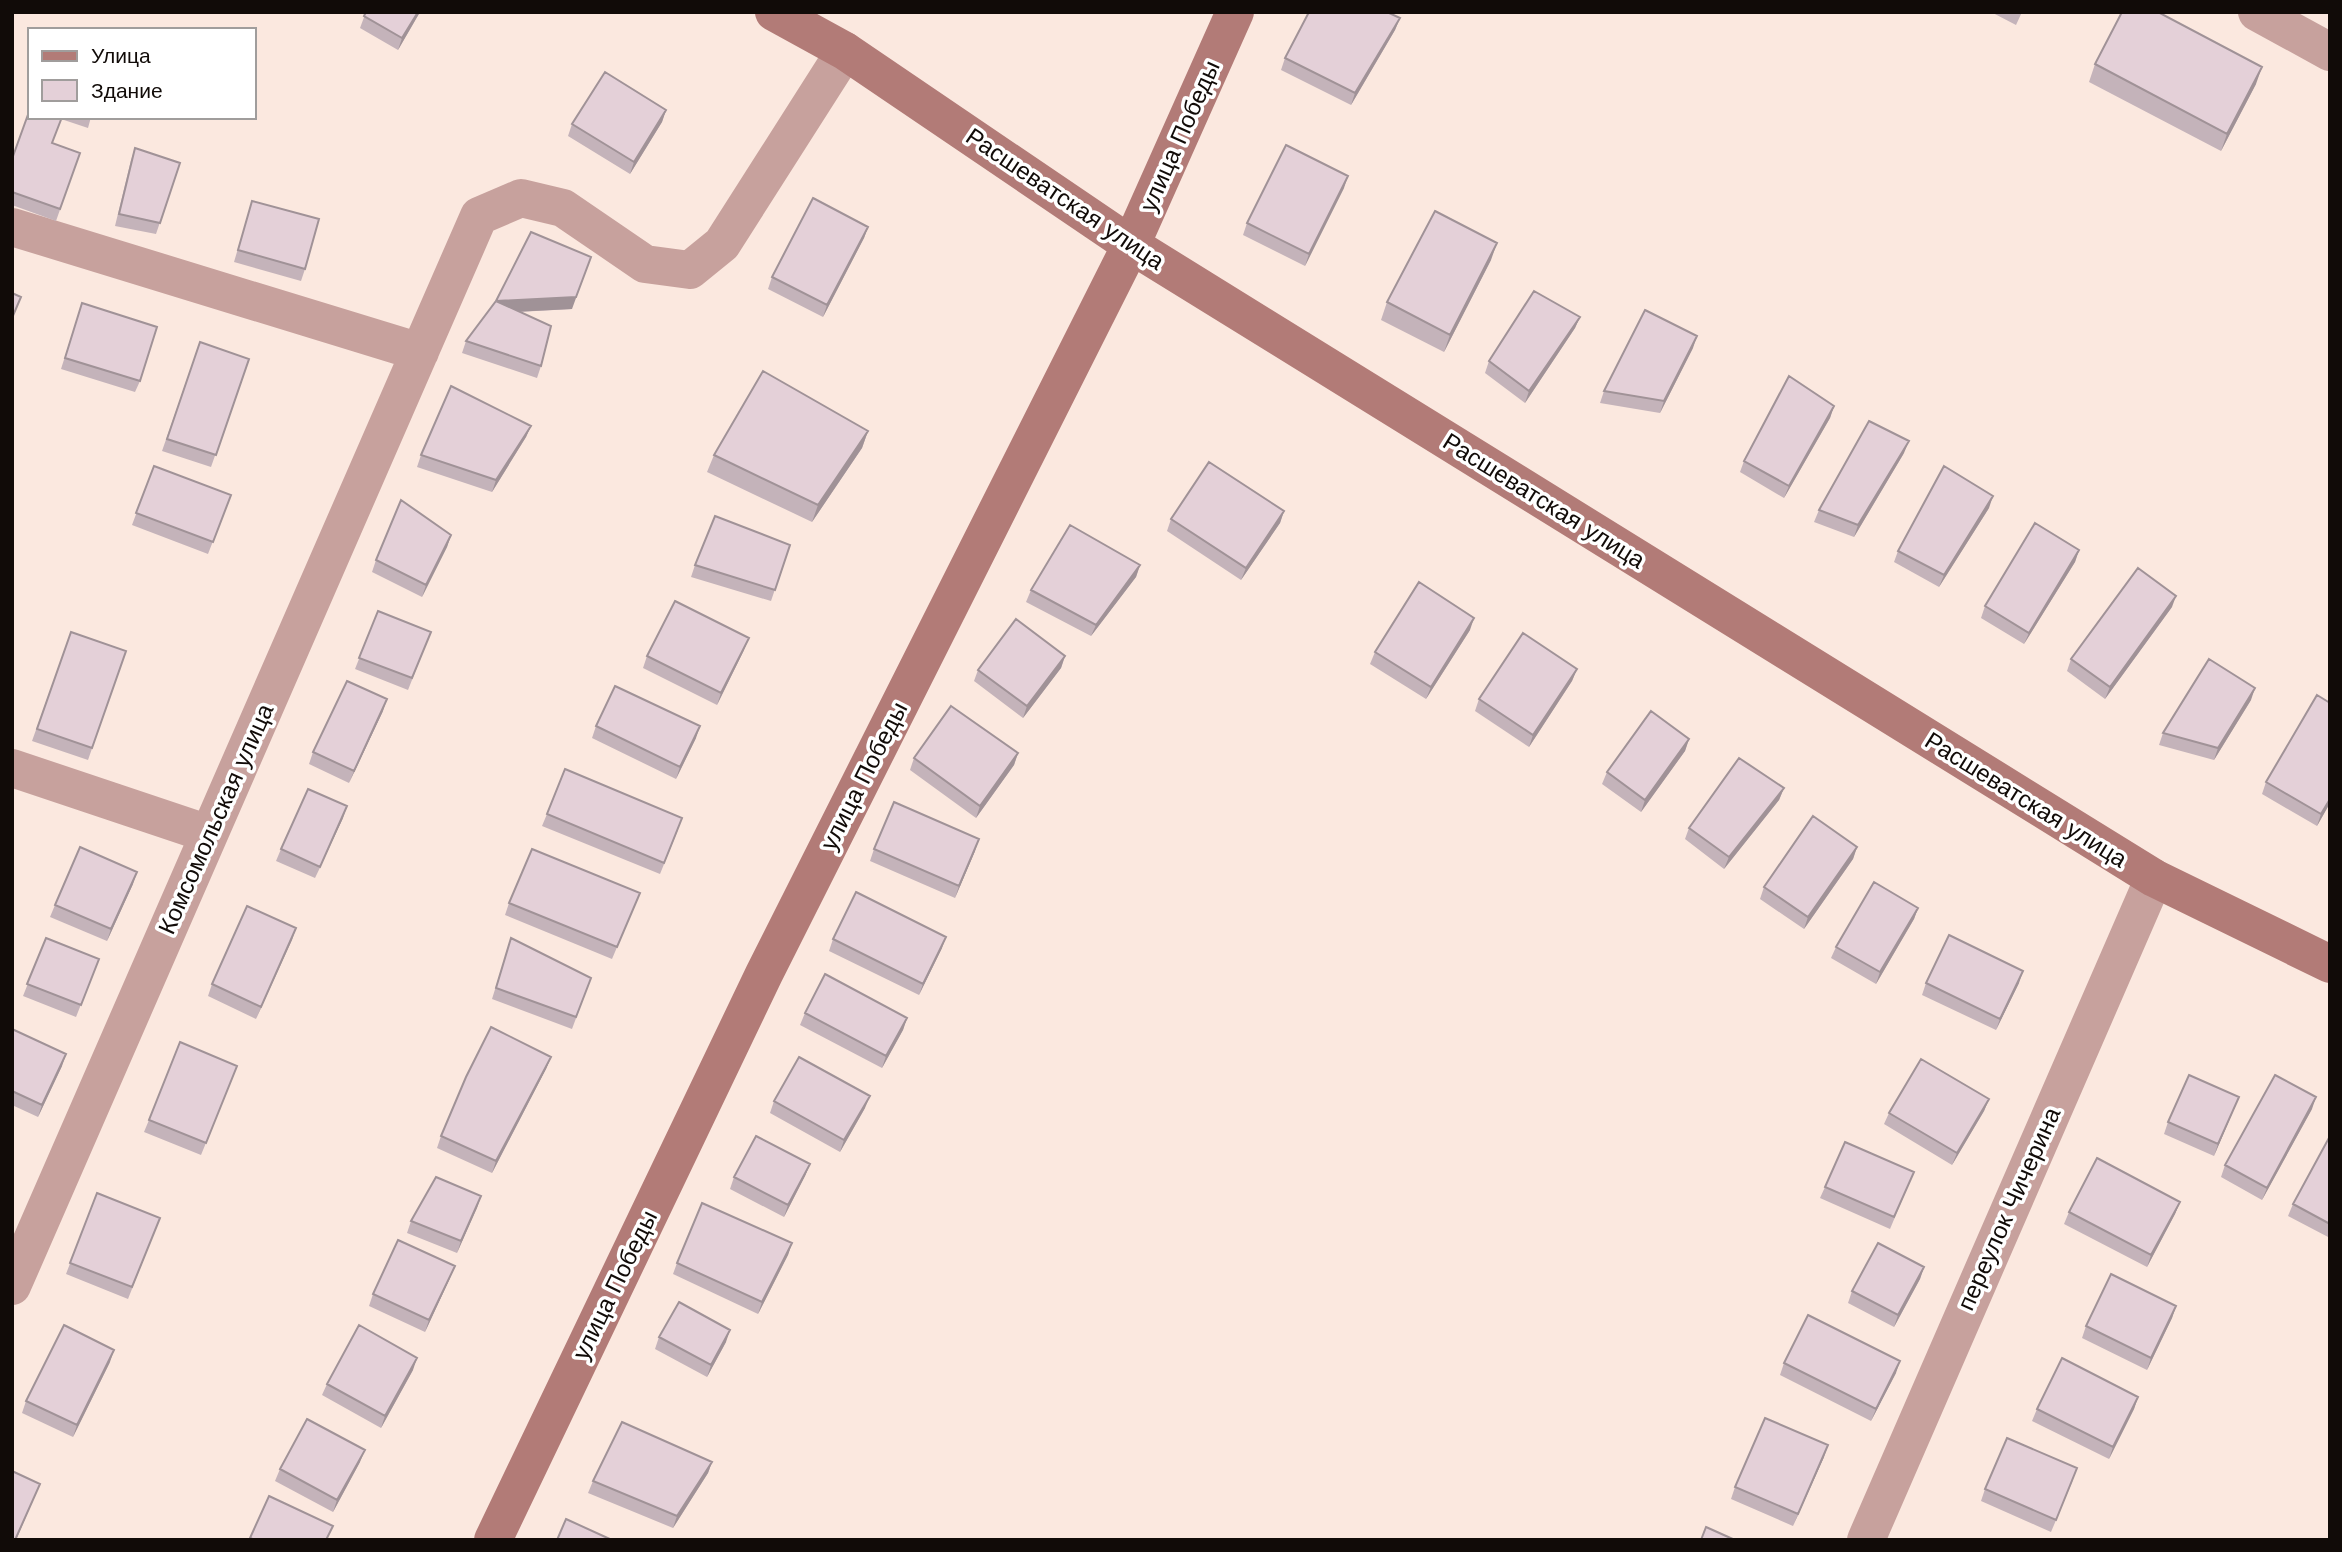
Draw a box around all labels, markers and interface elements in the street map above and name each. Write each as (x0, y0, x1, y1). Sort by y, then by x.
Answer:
legend (28, 28, 256, 119)
text: Улица (91, 43, 151, 68)
street label: улица Победы (1134, 56, 1226, 216)
text: Здание (91, 78, 163, 103)
street label: Расшеватская улица (961, 122, 1170, 276)
street label: Расшеватская улица (1438, 427, 1651, 575)
street label: улица Победы (815, 697, 913, 855)
street label: Комсомольская улица (153, 699, 280, 938)
street label: Расшеватская улица (1920, 726, 2133, 874)
street label: переулок Чичерина (1952, 1103, 2067, 1315)
street label: улица Победы (567, 1206, 663, 1364)

